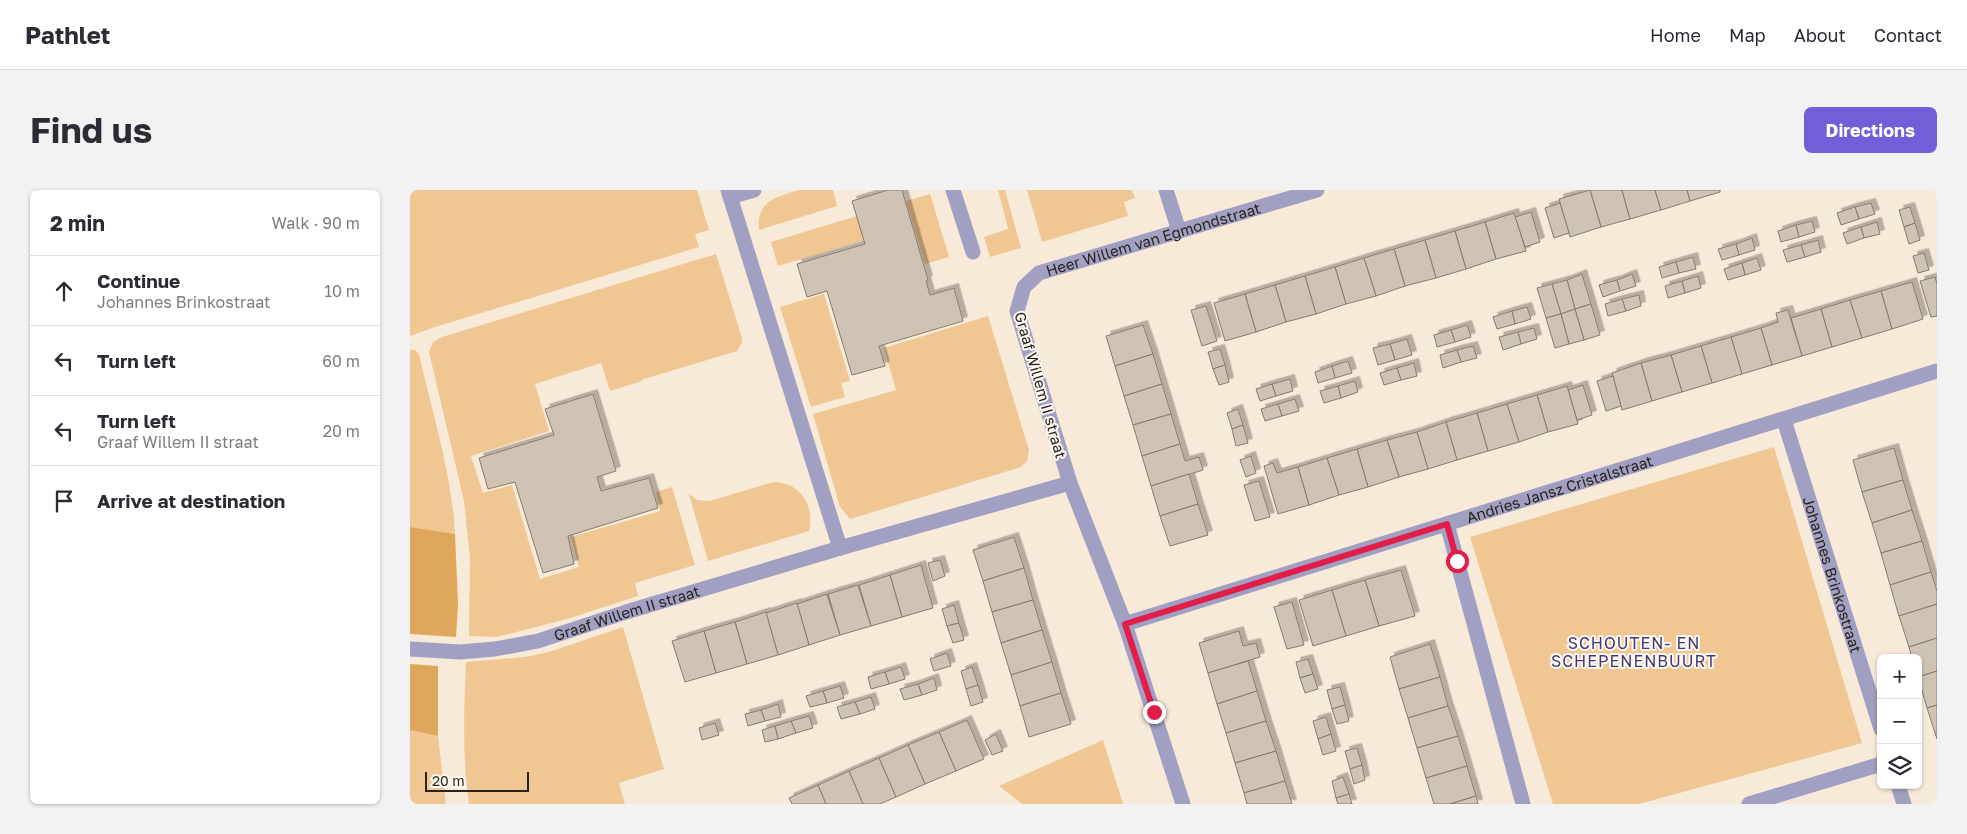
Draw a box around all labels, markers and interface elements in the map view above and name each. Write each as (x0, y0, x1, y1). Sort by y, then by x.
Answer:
text: Pathlet (25, 20, 110, 49)
text: Home (1650, 24, 1701, 46)
text: Map (1729, 24, 1766, 46)
text: About (1794, 24, 1846, 46)
text: Contact (1874, 24, 1942, 46)
button: Directions (1804, 107, 1937, 153)
text: Find us (30, 109, 152, 151)
street label: Heer Willem van Egmondstraat (1044, 198, 1263, 279)
text: 2 min (50, 210, 105, 236)
text: Walk · 90 m (272, 213, 360, 233)
text: Continue (97, 269, 180, 292)
icon: ahead (50, 277, 78, 305)
text: 10 m (324, 281, 360, 301)
text: Johannes Brinkostraat (97, 292, 271, 312)
street label: Graaf Willem II straat (1011, 310, 1071, 460)
icon: left (50, 347, 78, 375)
text: Turn left (97, 349, 176, 372)
text: 60 m (322, 351, 360, 371)
text: Turn left (97, 409, 176, 432)
icon: left (50, 417, 78, 445)
text: 20 m (323, 421, 360, 441)
text: Graaf Willem II straat (97, 432, 259, 452)
street label: Andries Jansz Cristalstraat (1464, 451, 1655, 526)
icon: arrive (50, 487, 78, 515)
text: Arrive at destination (97, 489, 285, 512)
street label: Johannes Brinkostraat (1800, 494, 1865, 655)
route start (1446, 550, 1469, 573)
street label: Graaf Willem II straat (551, 582, 702, 644)
district label: SCHOUTEN- EN SCHEPENENBUURT (1551, 633, 1717, 671)
map controls (1877, 654, 1922, 789)
button: + (1877, 654, 1922, 699)
button: − (1877, 699, 1922, 744)
route end (1143, 701, 1166, 724)
button: layers (1877, 744, 1922, 789)
scale bar (425, 769, 529, 792)
text: 20 m (432, 772, 465, 789)

